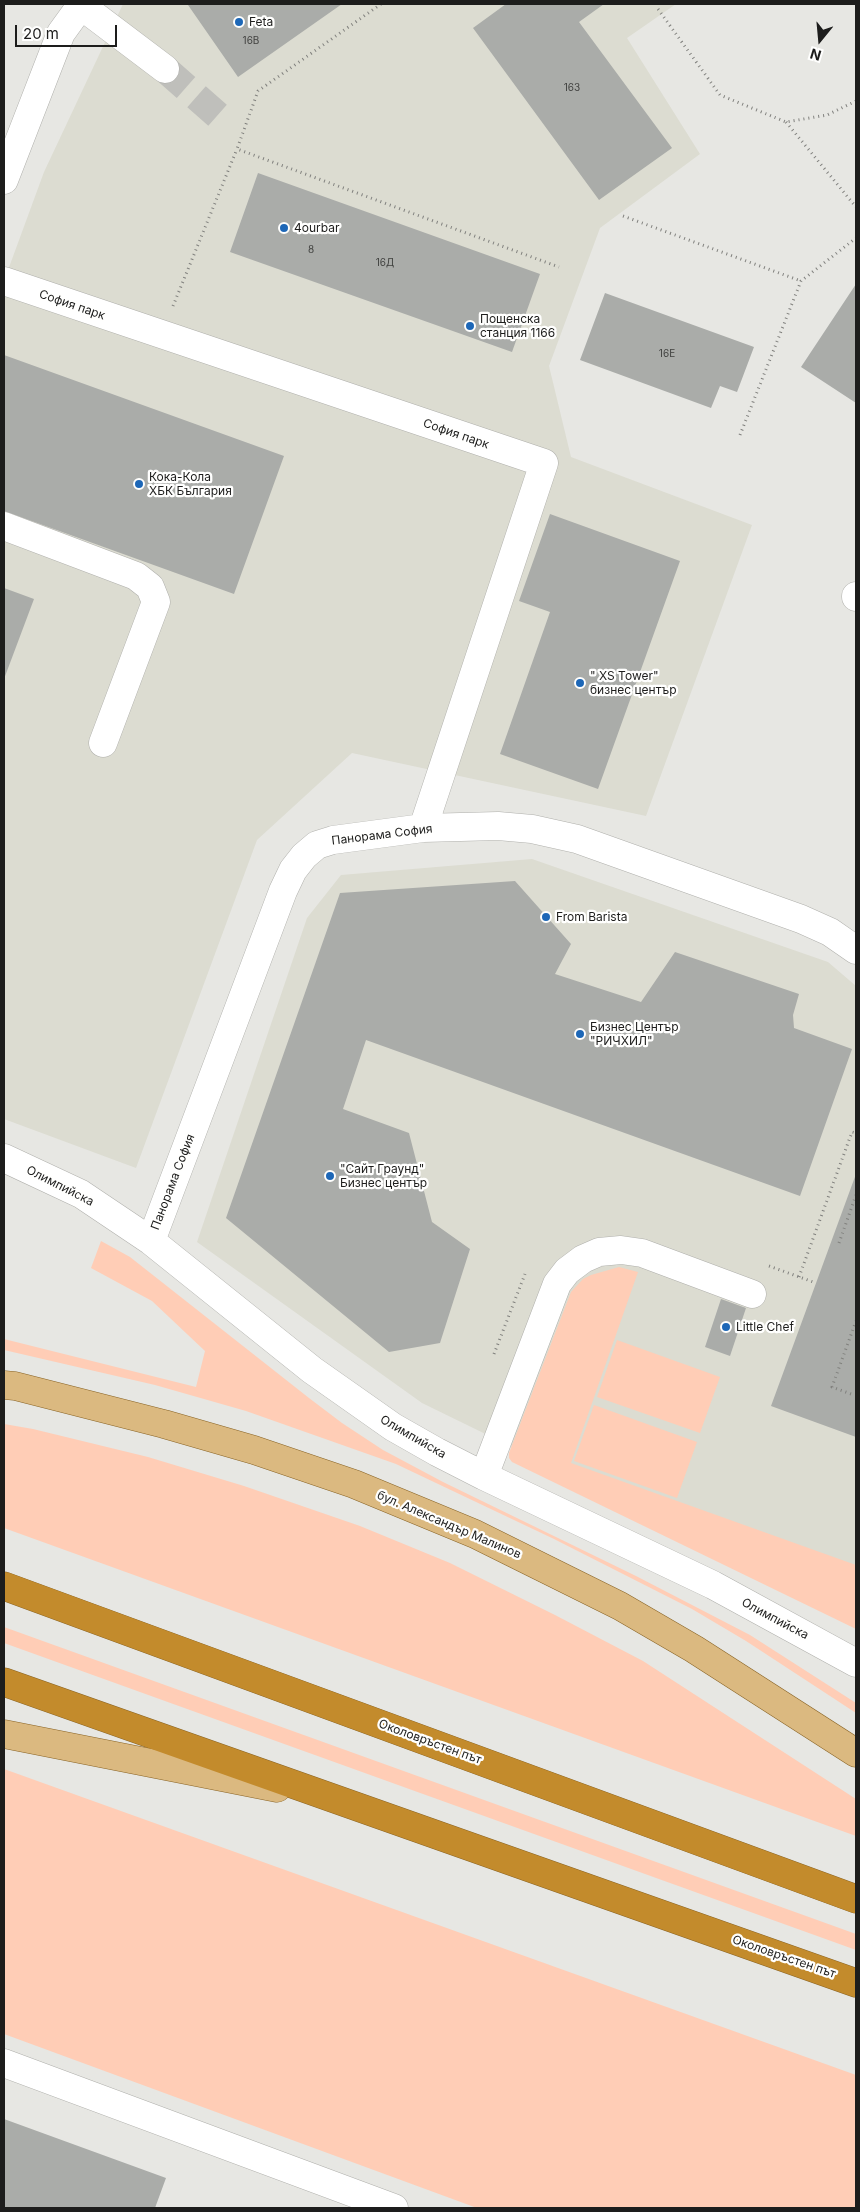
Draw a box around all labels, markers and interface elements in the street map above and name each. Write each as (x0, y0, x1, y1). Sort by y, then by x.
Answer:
scale bar (18, 15, 120, 47)
place label: Feta (249, 15, 273, 29)
north arrow (795, 15, 845, 65)
marker: Feta (233, 16, 245, 28)
text: 20 m (23, 24, 59, 43)
house number: 16В (243, 35, 259, 47)
text: N (808, 45, 823, 65)
house number: 16З (564, 82, 580, 94)
place label: 4ourbar (294, 221, 339, 235)
marker: 4ourbar (278, 222, 290, 234)
house number: 8 (308, 244, 314, 256)
house number: 16Д (376, 257, 394, 269)
street label: София парк (37, 287, 107, 323)
place label: Пощенска станция 1166 (480, 312, 555, 340)
marker: Пощенска станция 1166 (464, 320, 476, 332)
house number: 16Е (659, 348, 675, 360)
street label: София парк (421, 416, 491, 452)
place label: Кока-Кола ХБК България (149, 470, 232, 498)
marker: Кока-Кола ХБК България (133, 478, 145, 490)
place label: " XS Tower" бизнес център (590, 669, 677, 697)
marker: " XS Tower" бизнес център (574, 677, 586, 689)
street label: Панорама София (331, 822, 433, 848)
place label: From Barista (556, 910, 627, 924)
marker: From Barista (540, 911, 552, 923)
place label: Бизнес Център "РИЧХИЛ" (590, 1020, 679, 1048)
marker: Бизнес Център "РИЧХИЛ" (574, 1028, 586, 1040)
street label: Панорама София (148, 1132, 198, 1232)
place label: "Сайт Граунд" Бизнес център (340, 1162, 427, 1190)
street label: Олимпийска (24, 1163, 96, 1209)
marker: "Сайт Граунд" Бизнес център (324, 1170, 336, 1182)
place label: Little Chef (736, 1320, 794, 1334)
marker: Little Chef (720, 1321, 732, 1333)
street label: Олимпийска (377, 1412, 449, 1462)
street label: бул. Александър Малинов (375, 1488, 523, 1562)
street label: Олимпийска (739, 1595, 811, 1643)
street label: Околовръстен път (377, 1717, 483, 1767)
street label: Околовръстен път (730, 1933, 838, 1981)

